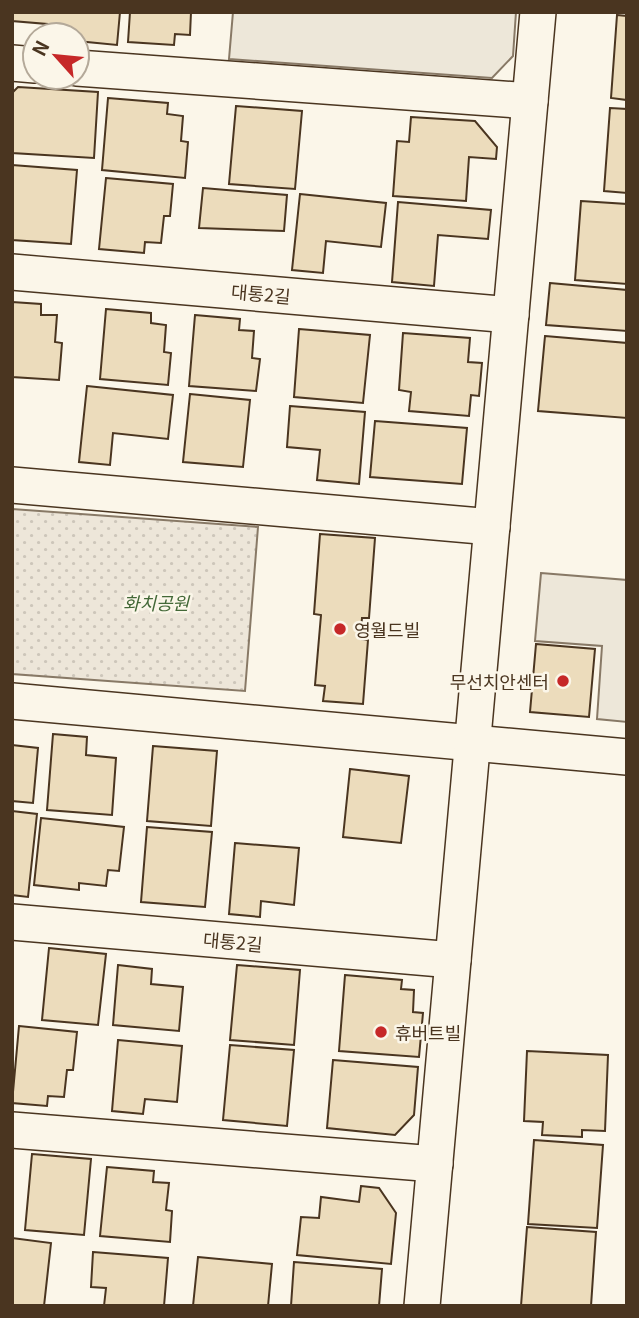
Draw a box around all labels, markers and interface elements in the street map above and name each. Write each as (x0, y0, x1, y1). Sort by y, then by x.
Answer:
north arrow (21, 21, 91, 91)
text: N (24, 35, 55, 60)
street label: 대통2길 (230, 277, 292, 309)
park label: 화치공원 (123, 589, 191, 615)
place label: 영월드빌 (354, 616, 420, 642)
marker: 영월드빌 (332, 621, 348, 637)
place label: 무선치안센터 (450, 668, 549, 694)
marker: 무선치안센터 (555, 673, 571, 689)
street label: 대통2길 (202, 925, 264, 957)
place label: 휴버트빌 (395, 1019, 461, 1045)
marker: 휴버트빌 (373, 1024, 389, 1040)

